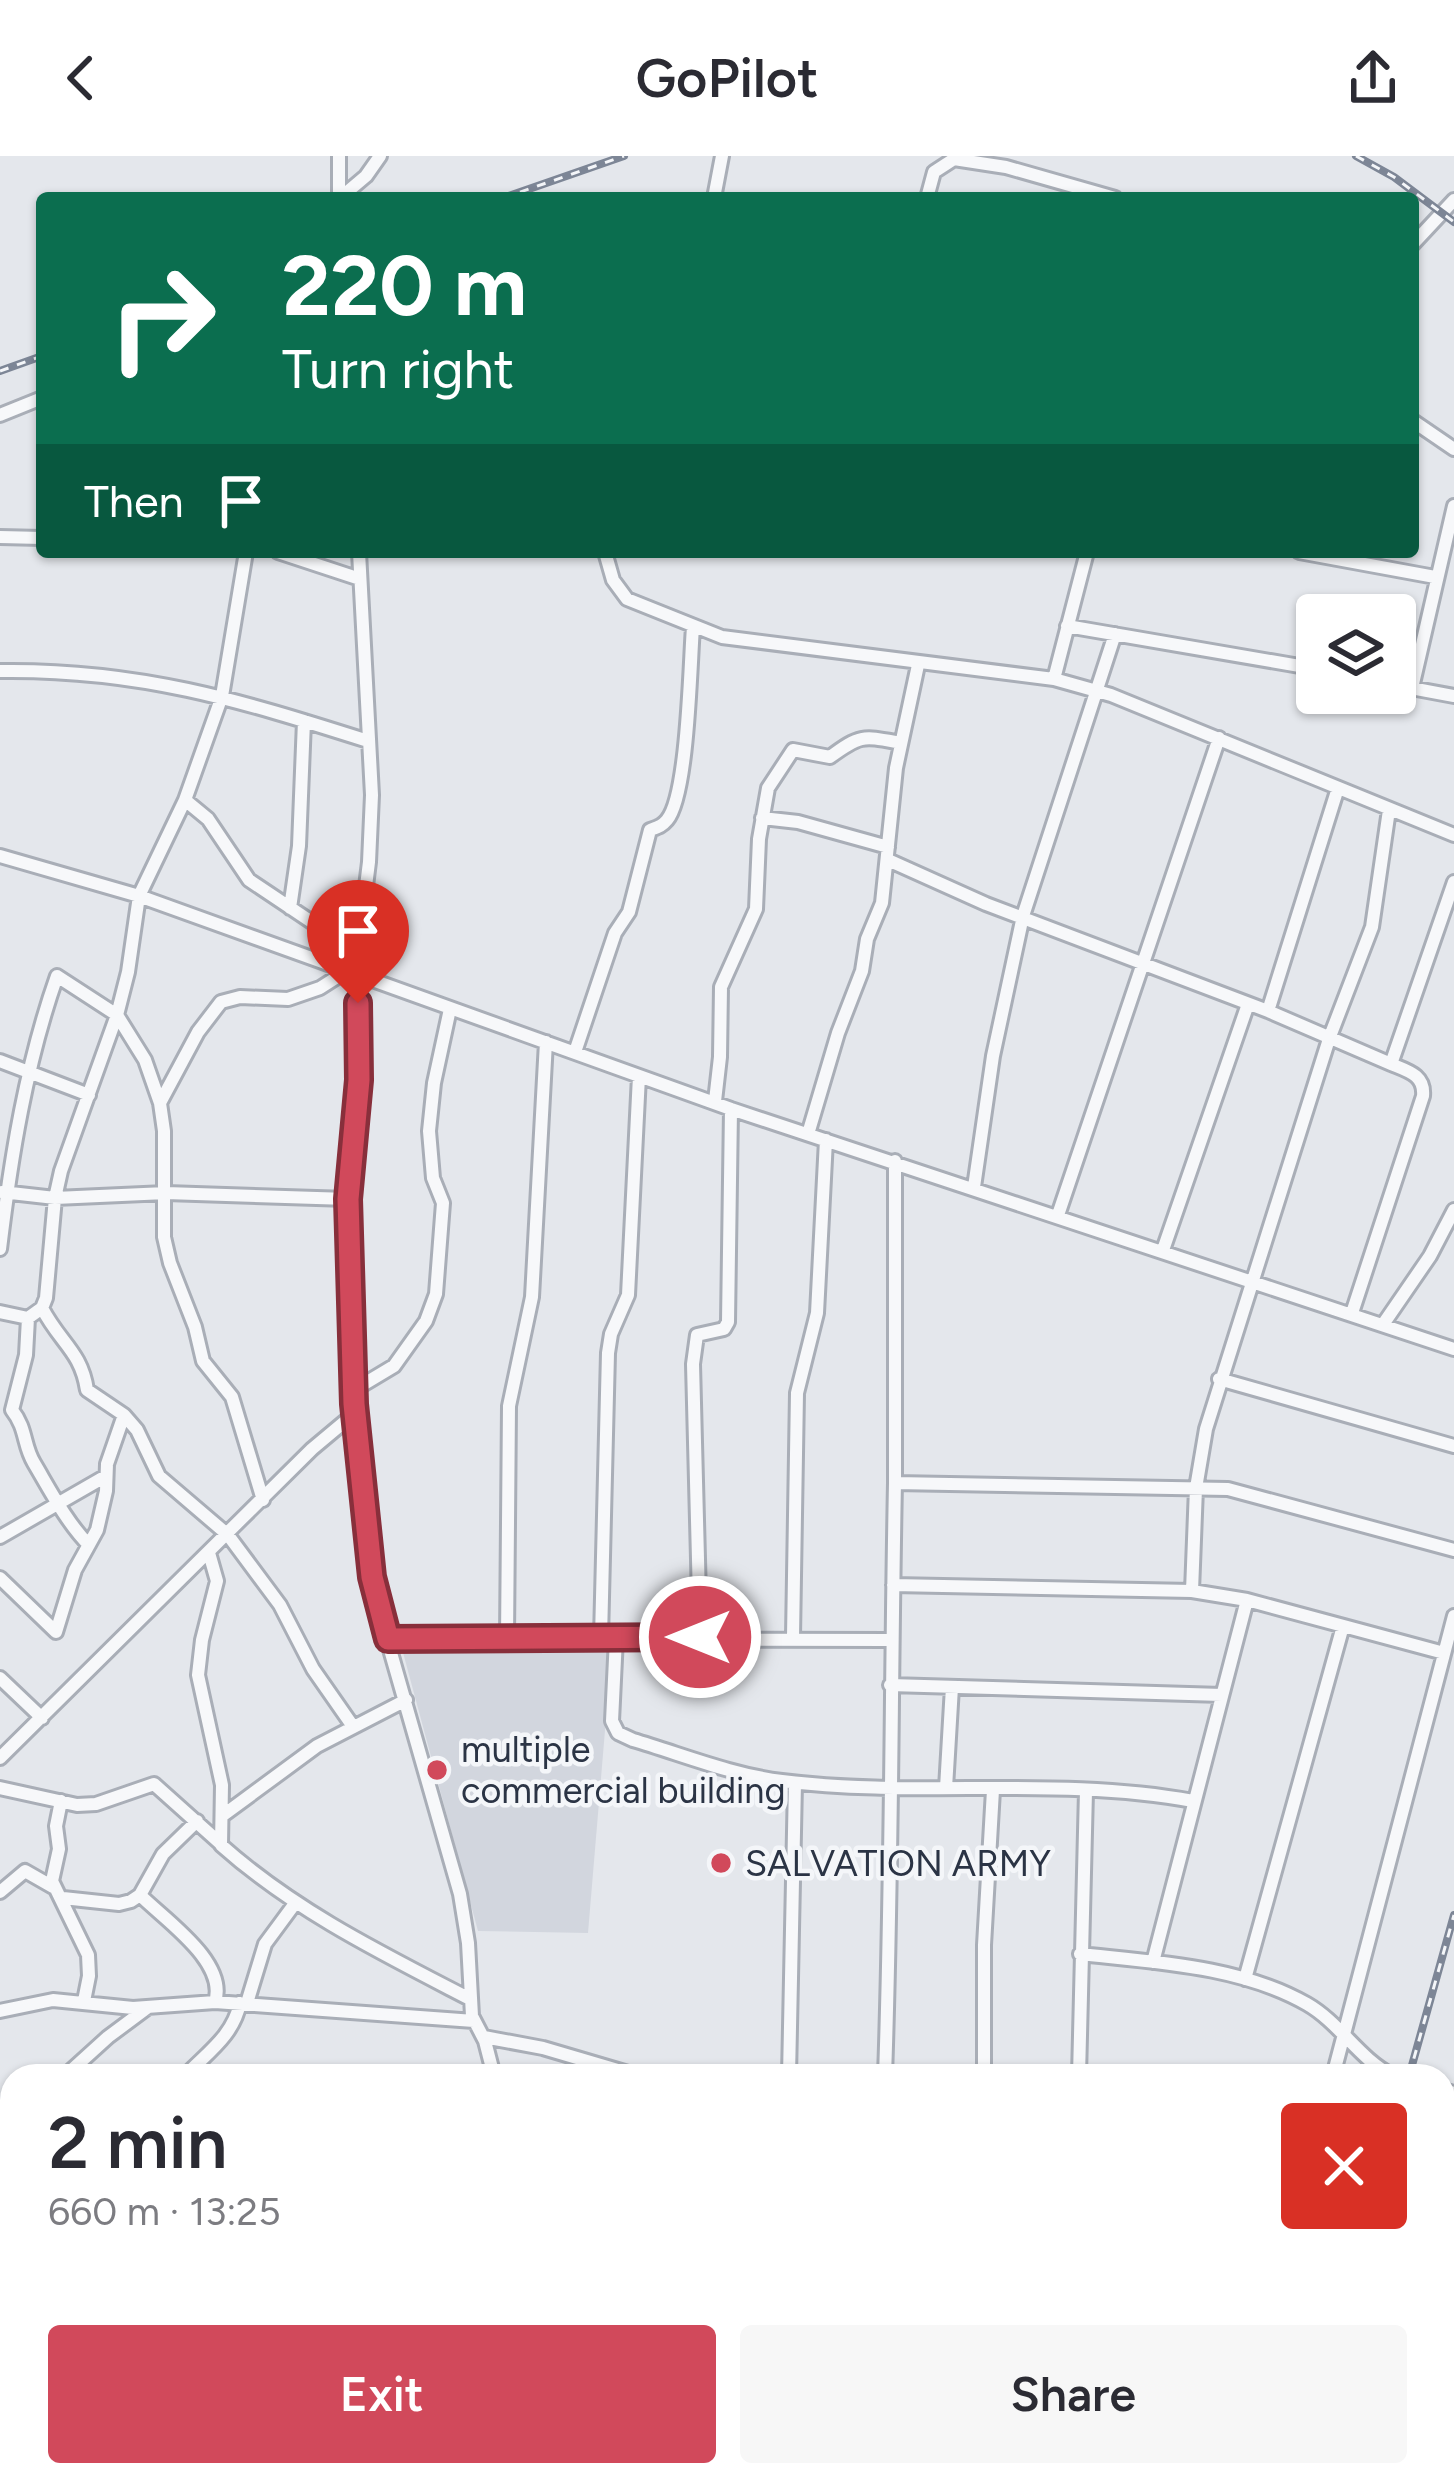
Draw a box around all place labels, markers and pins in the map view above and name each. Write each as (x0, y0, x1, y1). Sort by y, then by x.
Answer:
pin (307, 880, 409, 1003)
place label: multiple commercial building (461, 1728, 786, 1812)
marker: multiple commercial building (424, 1757, 450, 1783)
place label: SALVATION ARMY (745, 1842, 1051, 1885)
marker: SALVATION ARMY (708, 1850, 734, 1876)

